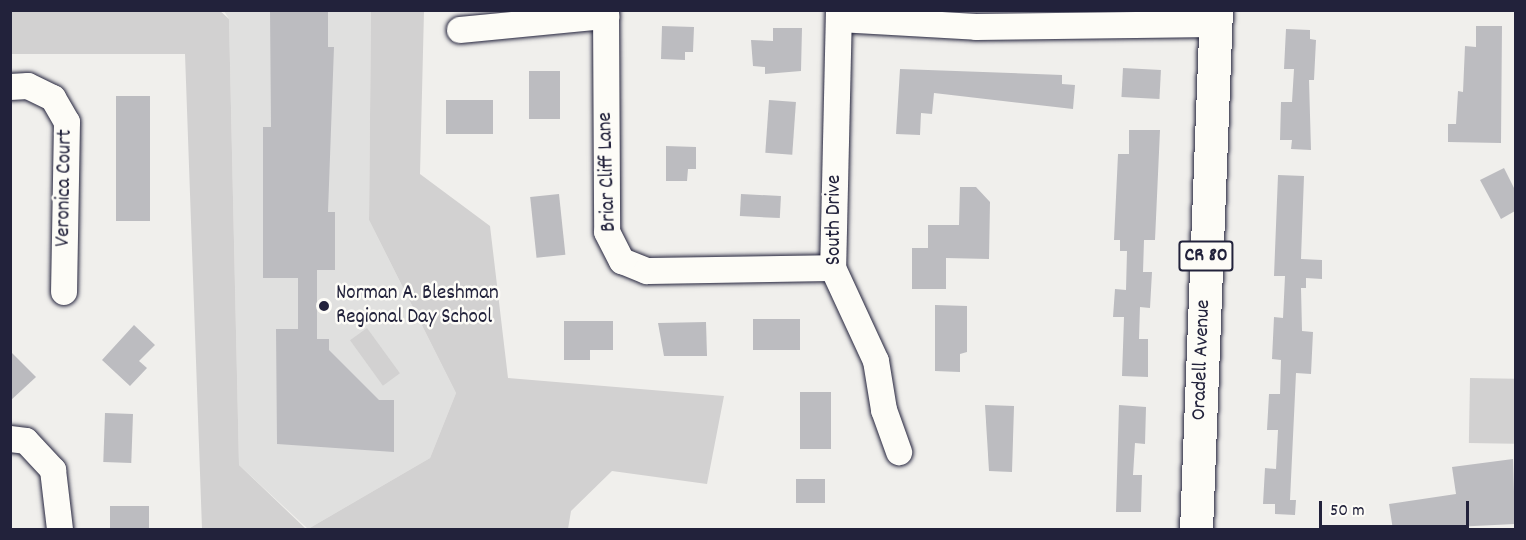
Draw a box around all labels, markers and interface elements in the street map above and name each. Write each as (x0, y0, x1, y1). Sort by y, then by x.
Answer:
street label: Briar Cliff Lane (593, 112, 623, 232)
street label: Veronica Court (51, 129, 79, 247)
street label: South Drive (822, 175, 848, 265)
road number: CR 80 (1178, 239, 1234, 273)
place label: Norman A. Bleshman Regional Day School (336, 281, 499, 331)
marker: Norman A. Bleshman Regional Day School (317, 299, 331, 313)
street label: Oradell Avenue (1187, 299, 1217, 421)
scale bar (1322, 489, 1472, 527)
text: 50 m (1330, 499, 1365, 524)

